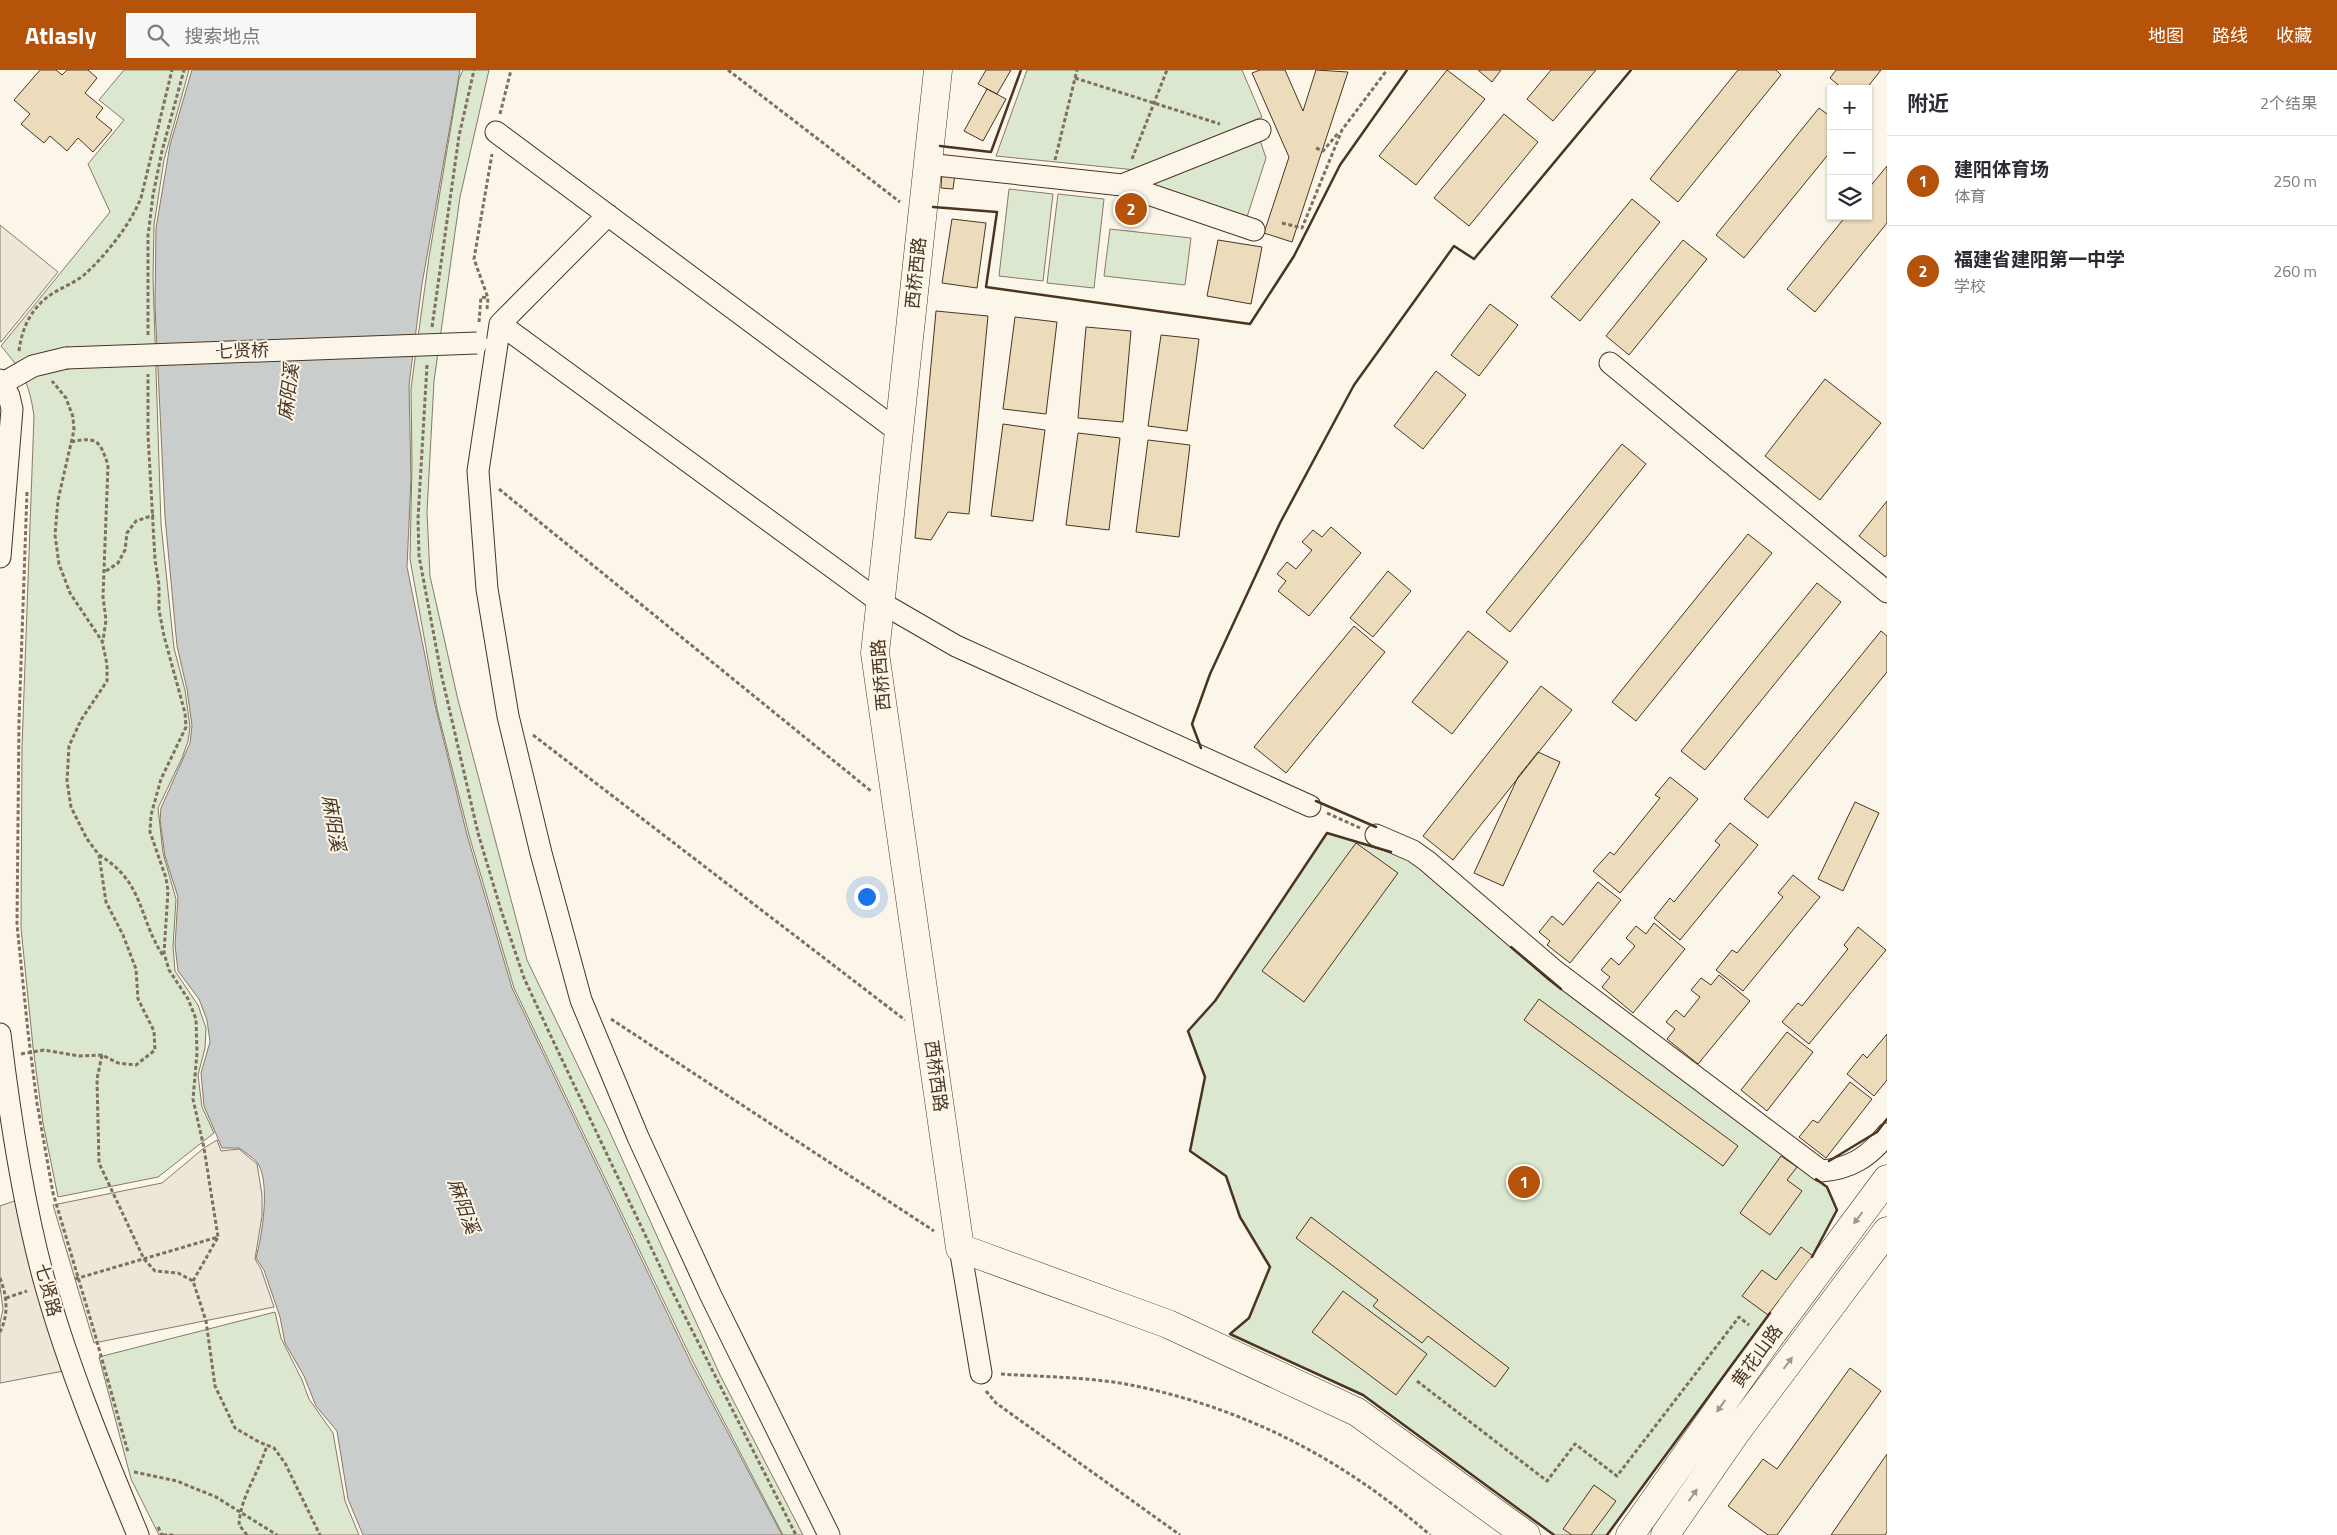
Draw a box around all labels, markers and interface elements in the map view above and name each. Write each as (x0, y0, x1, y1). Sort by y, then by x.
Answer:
search box (126, 13, 476, 58)
text: Atlasly (25, 17, 96, 53)
icon: search (144, 21, 172, 49)
text: 搜索地点 (184, 21, 261, 50)
text: 地图 (2148, 22, 2184, 49)
text: 路线 (2212, 22, 2248, 49)
text: 收藏 (2276, 22, 2312, 49)
map controls (1827, 85, 1872, 220)
button: + (1827, 85, 1872, 130)
text: 附近 (1907, 87, 1949, 119)
text: 2个结果 (2260, 91, 2317, 115)
button: − (1827, 130, 1872, 175)
text: 建阳体育场 (1954, 154, 2049, 183)
text: 1 (1919, 169, 1927, 193)
text: 250 m (2273, 169, 2317, 193)
button: layers (1827, 175, 1872, 220)
text: 体育 (1954, 184, 1986, 208)
pin: 2 (1115, 190, 1147, 228)
street label: 西桥西路 (898, 236, 933, 310)
text: 福建省建阳第一中学 (1954, 244, 2125, 273)
text: 2 (1919, 259, 1927, 283)
text: 260 m (2273, 259, 2317, 283)
text: 学校 (1954, 274, 1986, 298)
street label: 七贤桥 (215, 336, 269, 365)
water label: 麻阳溪 (270, 360, 306, 422)
street label: 西桥西路 (864, 638, 897, 712)
water label: 麻阳溪 (315, 792, 354, 855)
your location (854, 884, 880, 910)
street label: 西桥西路 (918, 1038, 955, 1113)
pin: 1 (1508, 1163, 1540, 1201)
water label: 麻阳溪 (441, 1174, 489, 1239)
one-way arrow (1853, 1211, 1863, 1225)
street label: 七贤路 (28, 1260, 69, 1319)
street label: 黄花山路 (1725, 1319, 1789, 1393)
one-way arrow (1783, 1356, 1793, 1370)
one-way arrow (1716, 1399, 1726, 1413)
one-way arrow (1688, 1488, 1698, 1502)

